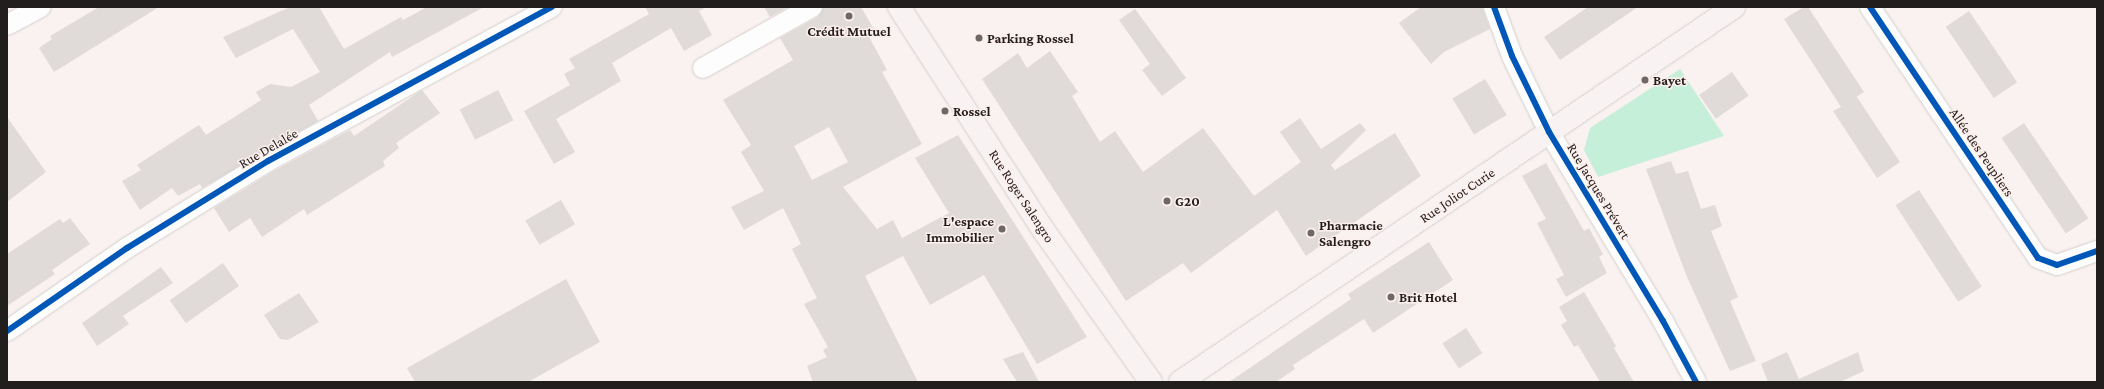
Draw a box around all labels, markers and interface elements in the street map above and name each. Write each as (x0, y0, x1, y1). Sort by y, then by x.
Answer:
marker: Crédit Mutuel (844, 11, 854, 21)
place label: Crédit Mutuel (807, 23, 891, 39)
place label: Parking Rossel (987, 30, 1074, 46)
marker: Parking Rossel (974, 33, 984, 43)
place label: Bayet (1653, 72, 1686, 88)
marker: Bayet (1640, 75, 1650, 85)
place label: Rossel (953, 103, 991, 119)
street label: Allée des Peupliers (1946, 104, 2018, 200)
marker: Rossel (940, 106, 950, 116)
street label: Rue Delalée (235, 124, 301, 172)
street label: Rue Jacques Prévert (1564, 140, 1634, 242)
street label: Rue Roger Salengro (986, 146, 1058, 246)
street label: Rue Joliot Curie (1416, 164, 1498, 226)
place label: G20 (1175, 193, 1200, 209)
marker: G20 (1162, 196, 1172, 206)
place label: L'espace Immobilier (926, 213, 994, 246)
place label: Pharmacie Salengro (1319, 217, 1383, 250)
marker: L'espace Immobilier (997, 224, 1007, 234)
marker: Pharmacie Salengro (1306, 228, 1316, 238)
place label: Brit Hotel (1399, 289, 1457, 305)
marker: Brit Hotel (1386, 292, 1396, 302)

